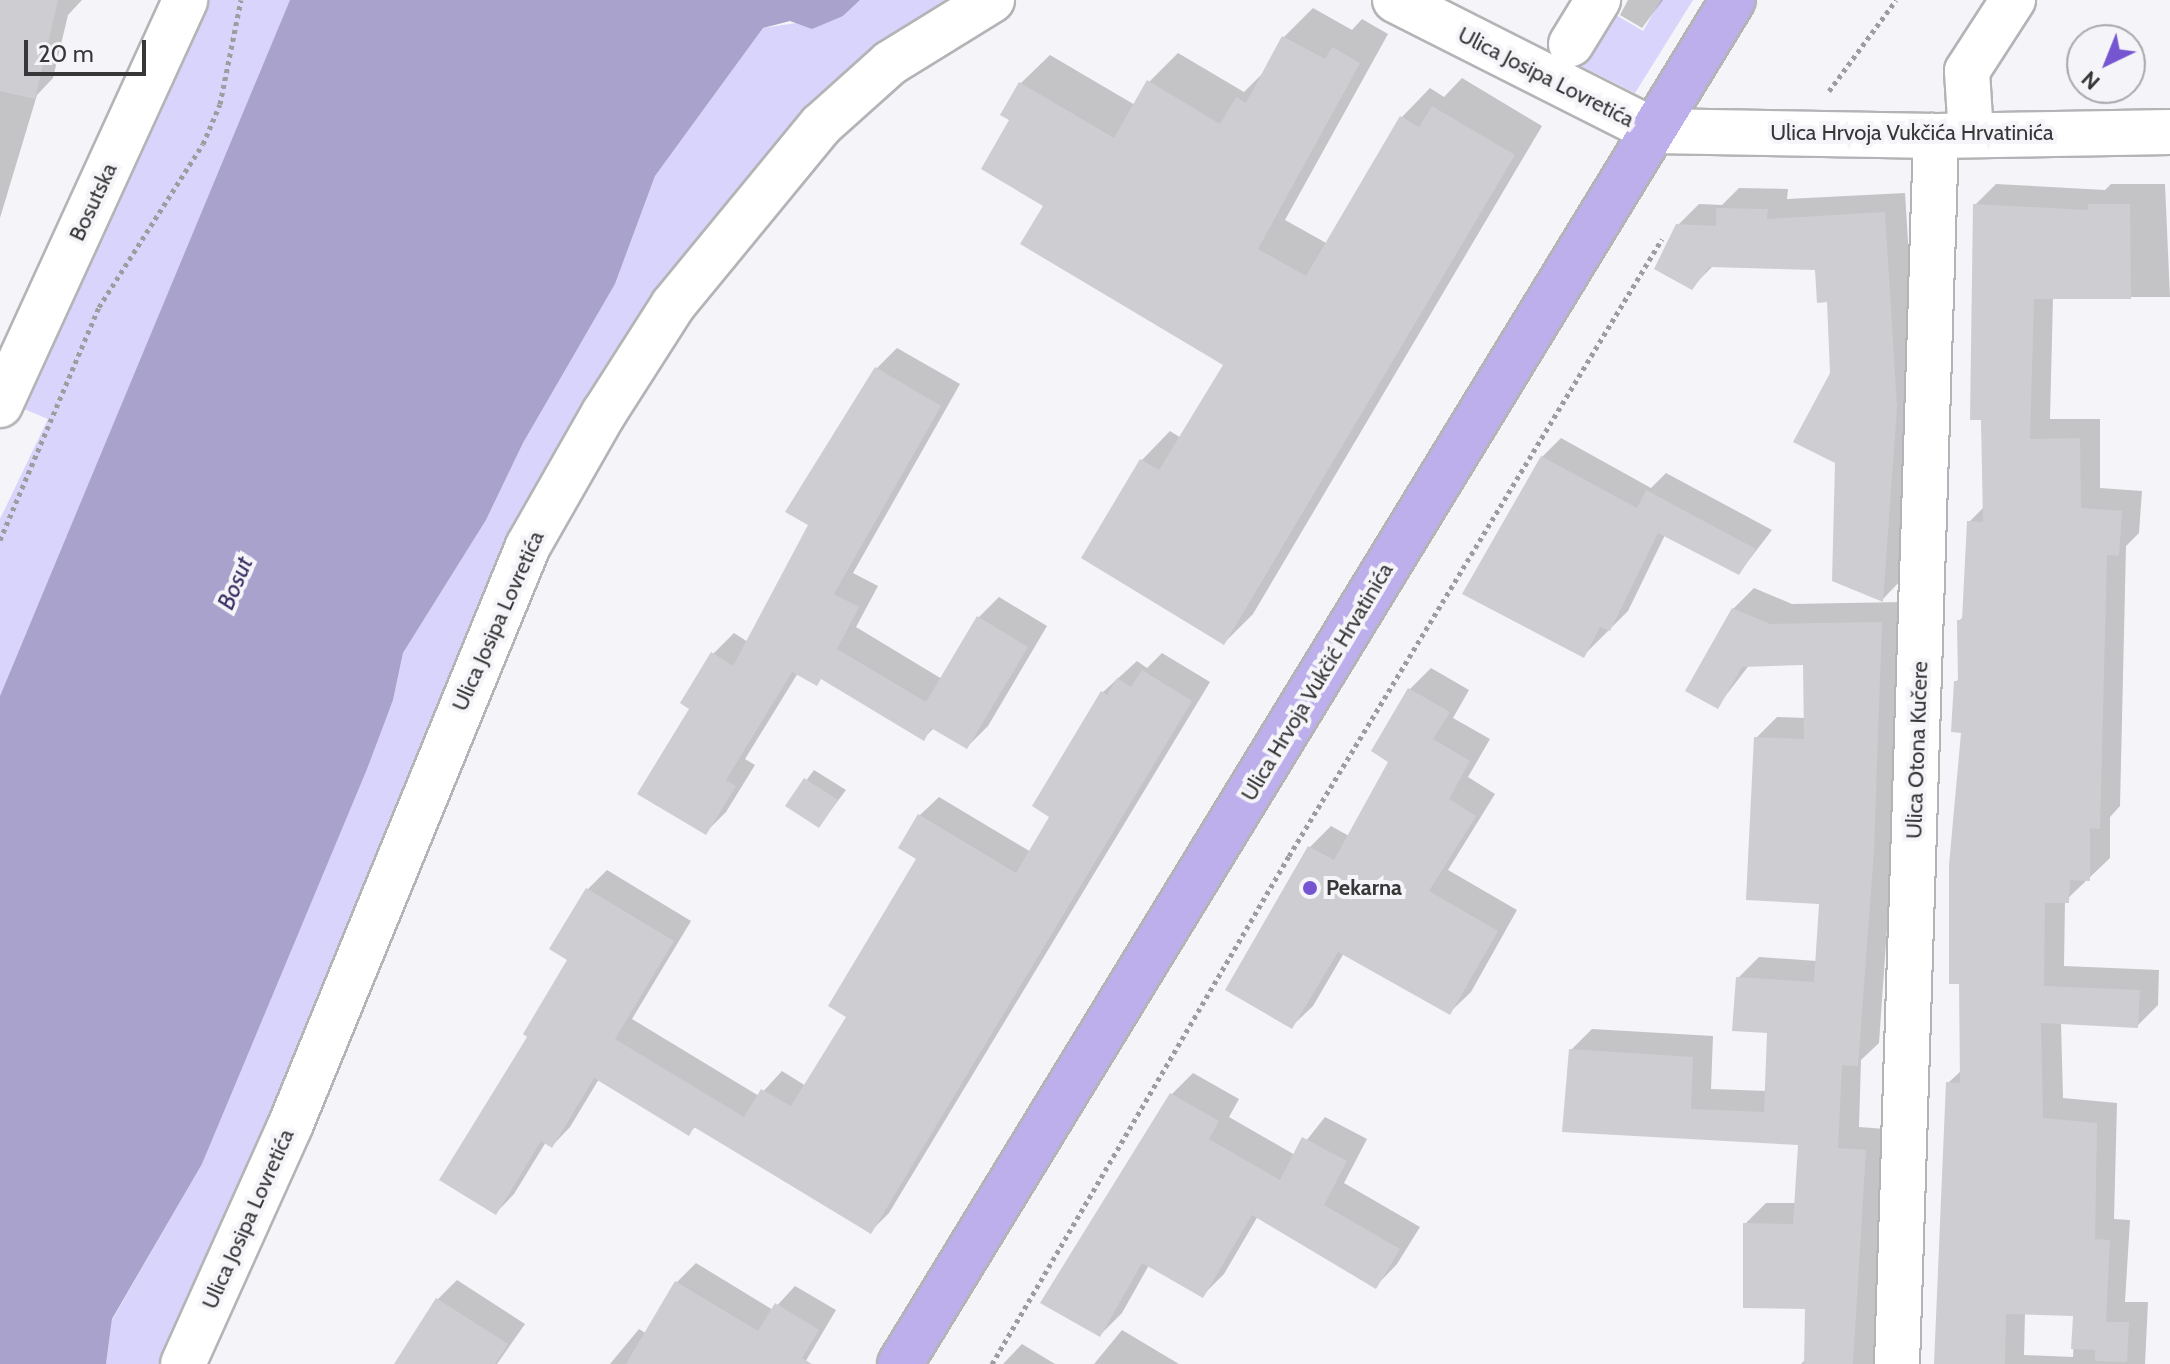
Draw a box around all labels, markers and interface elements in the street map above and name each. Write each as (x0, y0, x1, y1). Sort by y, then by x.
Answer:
street label: Ulica Josipa Lovretića (1454, 21, 1638, 133)
scale bar (28, 24, 150, 74)
north arrow (2066, 24, 2146, 104)
text: 20 m (38, 39, 94, 68)
text: N (2076, 65, 2106, 96)
street label: Ulica Hrvoja Vukčića Hrvatinića (1770, 120, 2054, 146)
street label: Bosutska (64, 159, 122, 245)
street label: Ulica Josipa Lovretića (446, 527, 550, 715)
water label: Bosut (211, 552, 259, 614)
street label: Ulica Hrvoja Vukčić Hrvatinića (1235, 558, 1399, 806)
street label: Ulica Otona Kučere (1901, 661, 1933, 839)
place label: Pekarna (1326, 875, 1402, 901)
marker: Pekarna (1301, 879, 1319, 897)
street label: Ulica Josipa Lovretića (196, 1125, 300, 1313)

